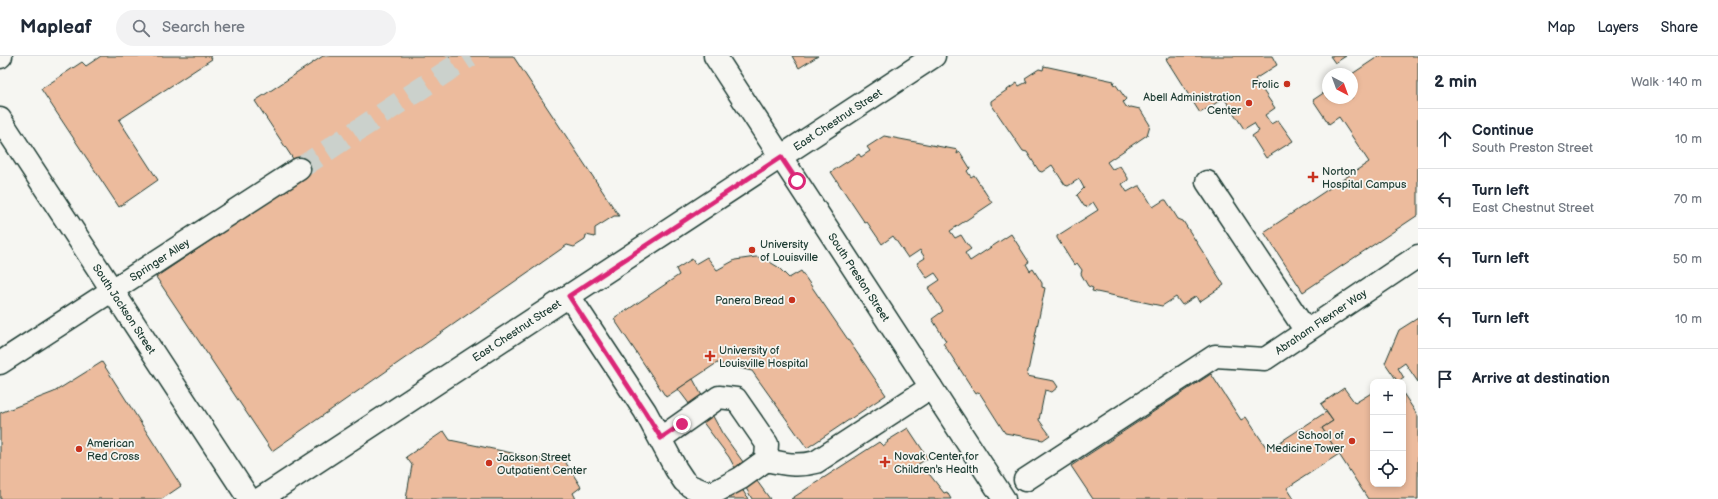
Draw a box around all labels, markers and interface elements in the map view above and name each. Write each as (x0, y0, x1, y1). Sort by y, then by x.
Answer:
search box (116, 10, 396, 46)
text: Mapleaf (20, 16, 92, 39)
icon: search (130, 17, 152, 39)
text: Search here (162, 18, 245, 37)
text: Map (1547, 19, 1575, 36)
text: Layers (1597, 19, 1639, 36)
text: Share (1661, 19, 1698, 36)
north arrow (1322, 68, 1358, 104)
text: 2 min (1434, 72, 1477, 92)
text: Walk · 140 m (1631, 74, 1702, 90)
place label: Frolic (1252, 78, 1279, 91)
marker: Frolic (1282, 79, 1292, 89)
street label: East Chestnut Street (791, 86, 885, 154)
place label: Abell Administration Center (1143, 91, 1242, 117)
marker: Abell Administration Center (1244, 98, 1254, 108)
text: Continue (1472, 121, 1534, 140)
icon: ahead (1434, 128, 1456, 150)
text: 10 m (1675, 131, 1702, 147)
text: South Preston Street (1472, 140, 1593, 156)
place label: Norton Hospital Campus (1322, 165, 1407, 191)
marker: Norton Hospital Campus (1307, 171, 1319, 183)
route start (788, 172, 806, 190)
text: Turn left (1472, 181, 1529, 200)
icon: left (1434, 188, 1456, 210)
text: 70 m (1674, 191, 1702, 207)
text: East Chestnut Street (1472, 200, 1594, 216)
street label: South Preston Street (825, 231, 893, 324)
street label: Springer Alley (127, 236, 192, 284)
place label: University of Louisville (760, 238, 819, 264)
marker: University of Louisville (747, 245, 757, 255)
icon: left (1434, 248, 1456, 270)
text: Turn left (1472, 249, 1529, 268)
text: 50 m (1673, 251, 1702, 267)
street label: South Jackson Street (90, 262, 158, 357)
street label: Abraham Flexner Way (1273, 286, 1369, 357)
place label: Panera Bread (715, 294, 784, 307)
marker: Panera Bread (787, 295, 797, 305)
street label: East Chestnut Street (470, 297, 564, 365)
icon: left (1434, 308, 1456, 330)
text: Turn left (1472, 309, 1529, 328)
text: 10 m (1675, 311, 1702, 327)
place label: University of Louisville Hospital (719, 344, 808, 370)
marker: University of Louisville Hospital (704, 350, 716, 362)
icon: arrive (1434, 368, 1456, 390)
text: Arrive at destination (1472, 369, 1610, 388)
map controls (1370, 379, 1406, 487)
button: + (1370, 379, 1406, 415)
route end (673, 415, 691, 433)
button: − (1370, 415, 1406, 451)
place label: School of Medicine Tower (1266, 429, 1345, 455)
marker: School of Medicine Tower (1347, 436, 1357, 446)
place label: American Red Cross (87, 437, 140, 463)
marker: American Red Cross (74, 444, 84, 454)
place label: Novak Center for Children's Health (894, 450, 979, 476)
place label: Jackson Street Outpatient Center (497, 451, 588, 477)
button: locate (1370, 451, 1406, 487)
marker: Novak Center for Children's Health (879, 456, 891, 468)
marker: Jackson Street Outpatient Center (484, 458, 494, 468)

